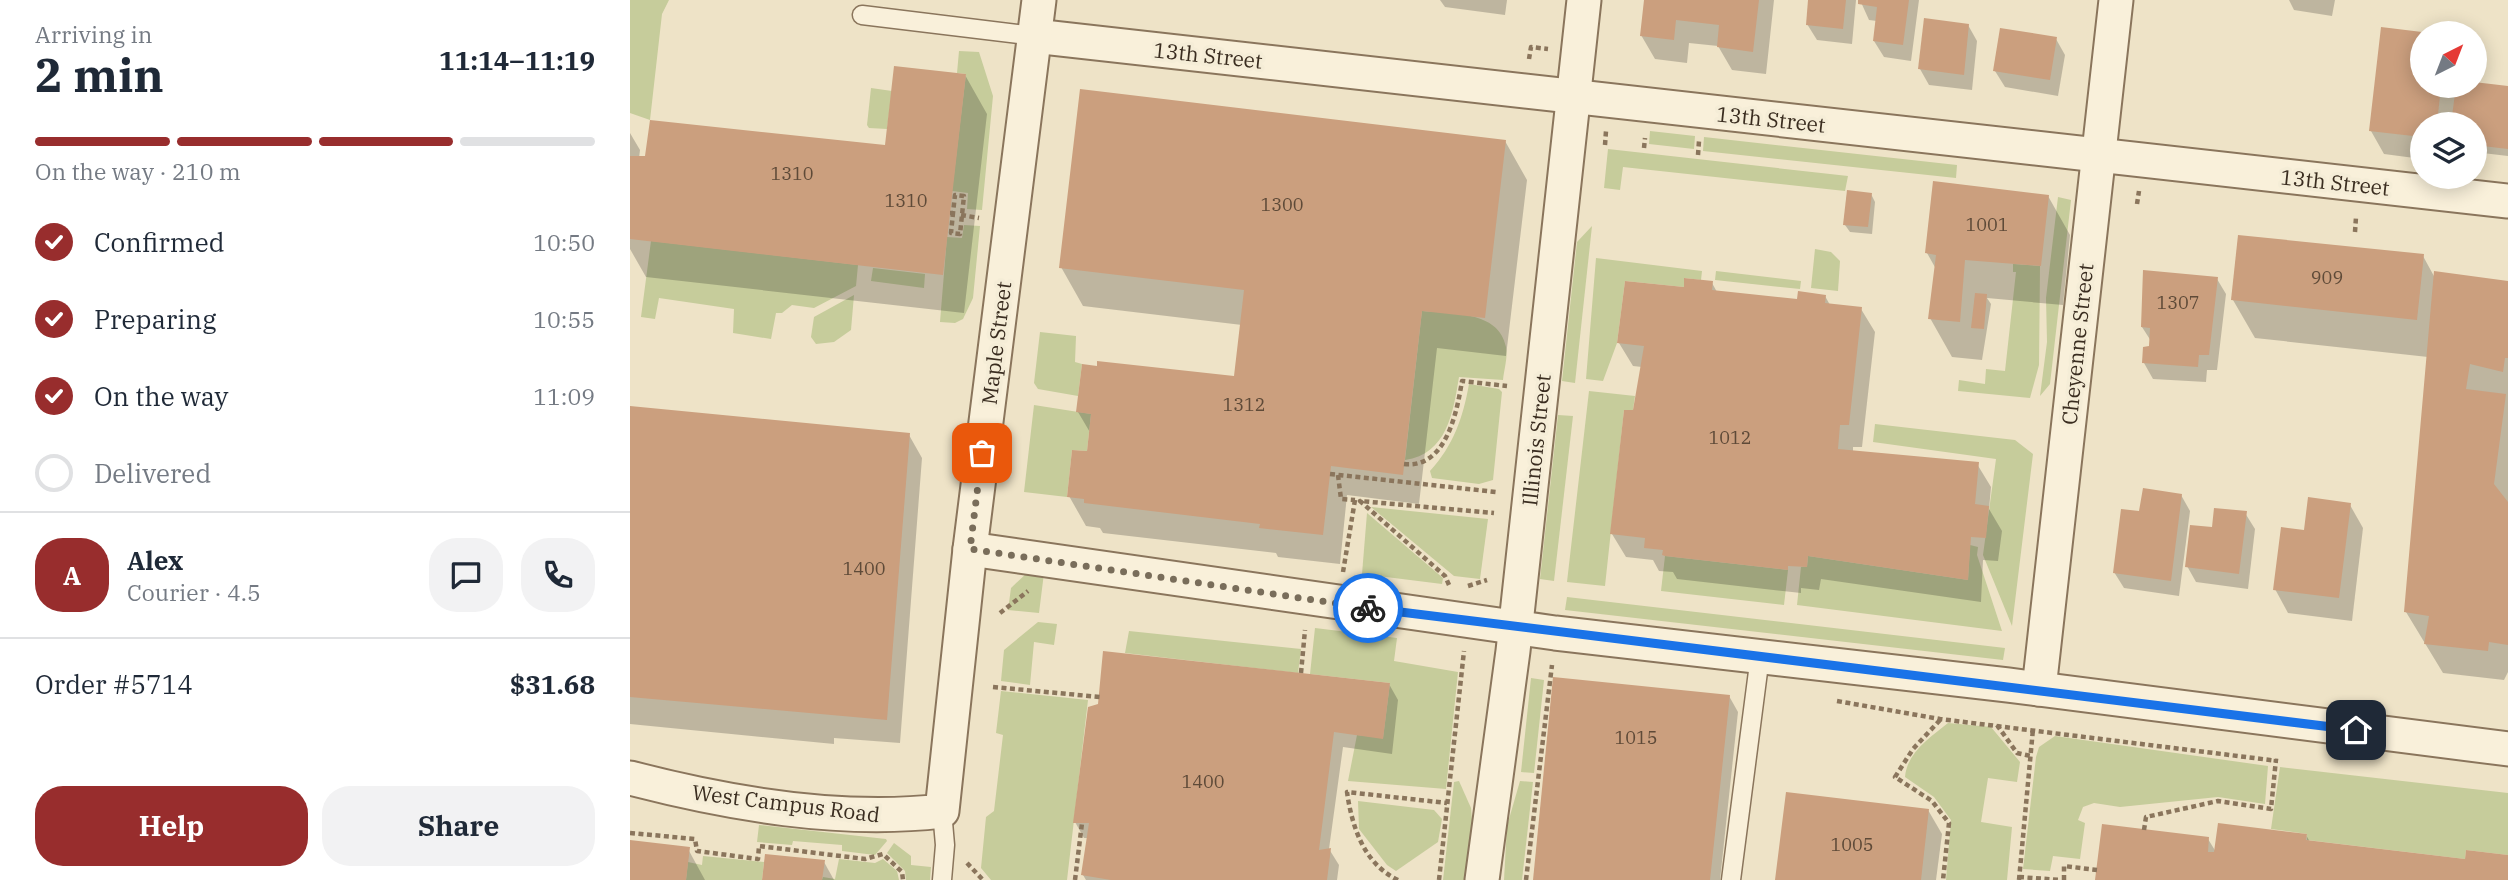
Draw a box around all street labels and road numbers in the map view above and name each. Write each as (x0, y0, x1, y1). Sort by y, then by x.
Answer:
street label: 13th Street (1152, 35, 1264, 75)
street label: 13th Street (1715, 99, 1827, 139)
street label: 13th Street (2279, 162, 2391, 202)
street label: Cheyenne Street (2055, 262, 2099, 426)
street label: Maple Street (975, 280, 1017, 406)
street label: Illinois Street (1515, 373, 1557, 507)
street label: West Campus Road (690, 778, 882, 828)

